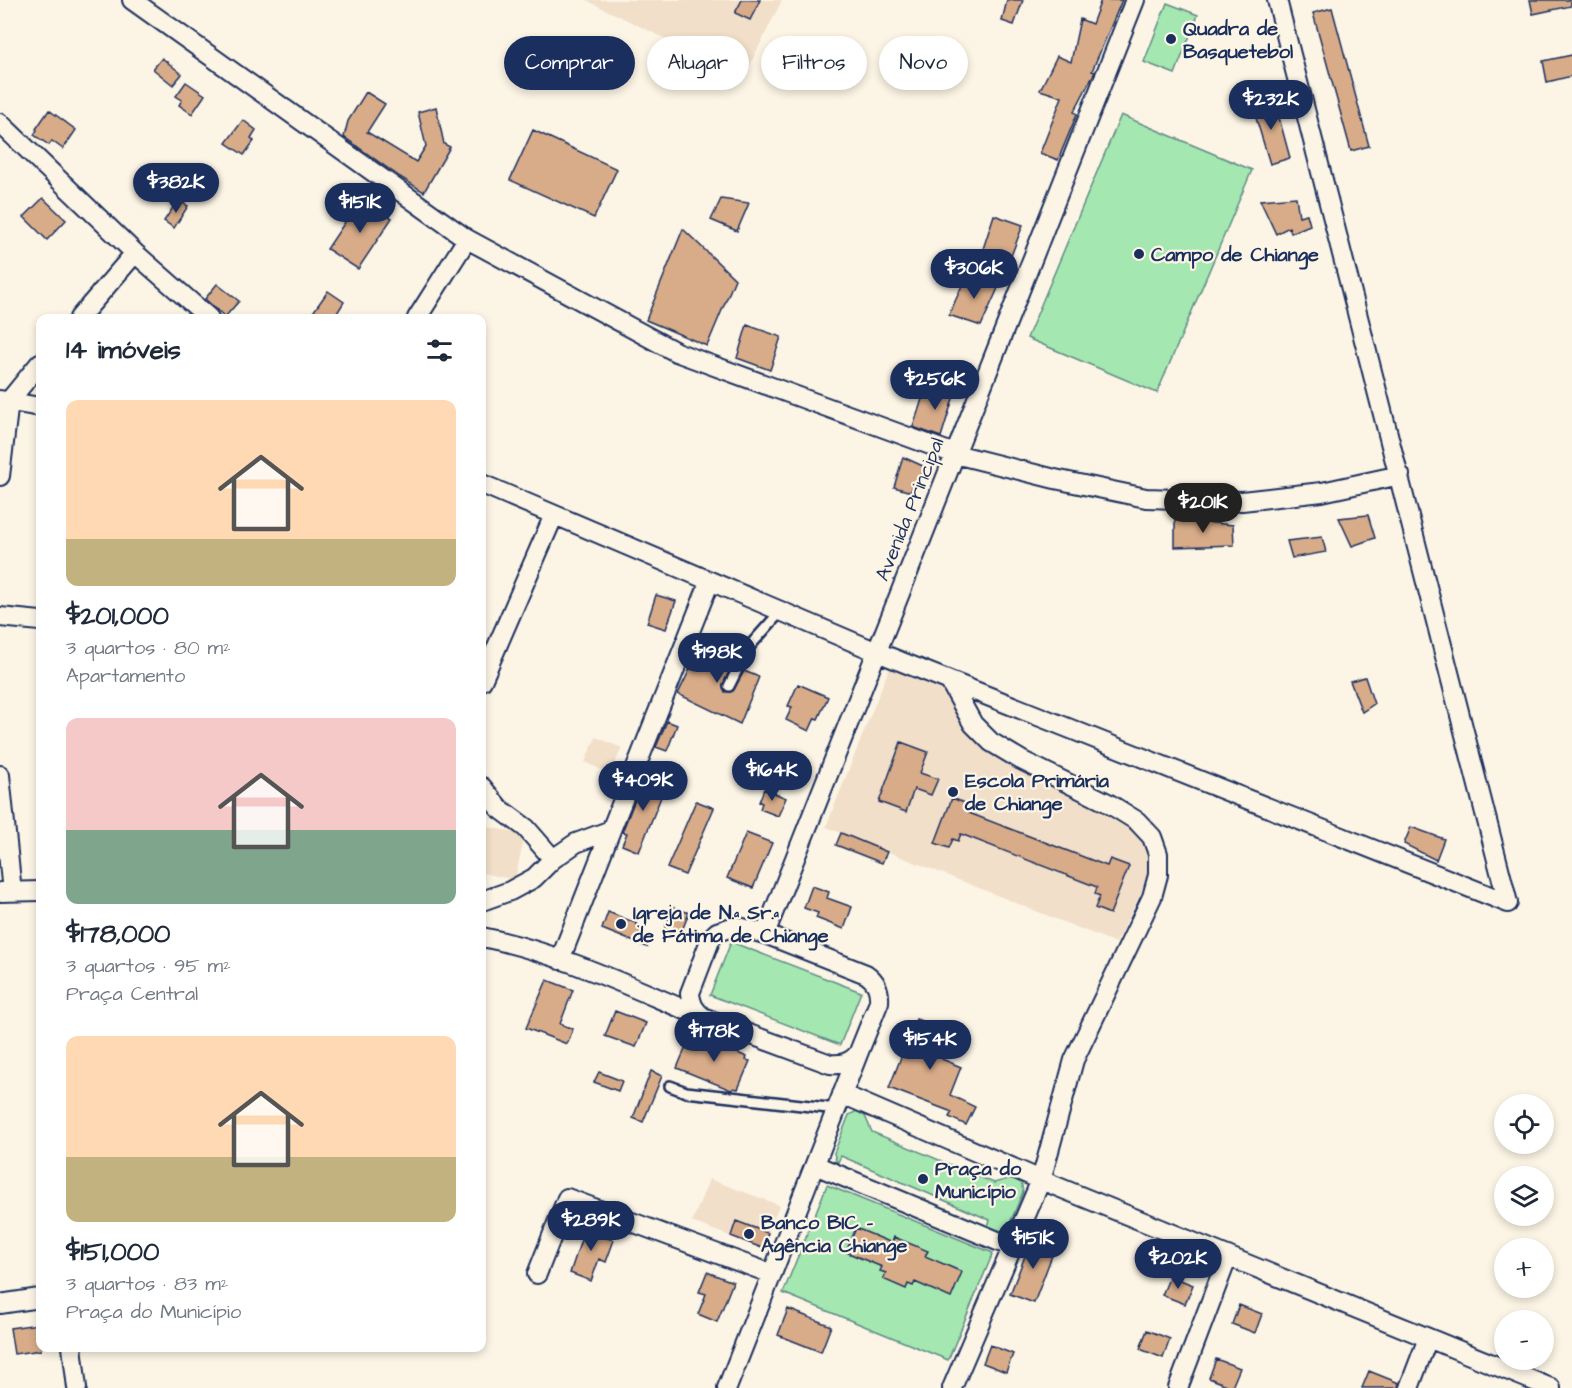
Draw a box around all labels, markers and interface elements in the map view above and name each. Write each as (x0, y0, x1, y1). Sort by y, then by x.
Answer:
place label: Quadra de Basquetebol (1183, 15, 1293, 66)
marker: Quadra de Basquetebol (1164, 32, 1178, 46)
chip: Comprar (504, 36, 635, 90)
chip: Alugar (647, 36, 749, 90)
chip: Filtros (761, 36, 867, 90)
chip: Novo (879, 36, 968, 90)
pin: $232K (1229, 80, 1313, 131)
text: $232K (1243, 85, 1299, 113)
pin: $382K (134, 163, 218, 214)
text: $382K (147, 168, 205, 196)
pin: $151K (318, 183, 402, 234)
text: $151K (339, 188, 381, 216)
place label: Campo de Chiange (1151, 241, 1319, 270)
marker: Campo de Chiange (1132, 247, 1146, 261)
pin: $306K (932, 249, 1016, 300)
text: $306K (945, 254, 1003, 282)
text: 14 imóveis (66, 332, 181, 368)
icon: filters (423, 334, 456, 367)
pin: $256K (893, 360, 977, 411)
text: $256K (904, 365, 966, 393)
street label: Avenida Principal (868, 433, 951, 585)
icon: home (207, 439, 315, 547)
pin: $201K (1161, 483, 1245, 534)
text: $201K (1178, 488, 1228, 516)
text: $201,000 (66, 598, 169, 634)
pin: $198K (675, 633, 759, 684)
text: 3 quartos · 80 m² (66, 634, 231, 662)
text: $198K (692, 638, 742, 666)
text: Apartamento (66, 662, 185, 690)
pin: $164K (730, 751, 814, 802)
text: $164K (746, 756, 798, 784)
icon: home (207, 757, 315, 865)
pin: $409K (601, 761, 685, 812)
text: $409K (613, 766, 673, 794)
place label: Escola Primária de Chiange (964, 767, 1110, 819)
marker: Escola Primária de Chiange (946, 785, 960, 799)
place label: Igreja de N.ª Sr.ª de Fátima de Chiange (632, 899, 829, 951)
text: $178,000 (66, 916, 170, 952)
marker: Igreja de N.ª Sr.ª de Fátima de Chiange (614, 917, 628, 931)
text: 3 quartos · 95 m² (66, 952, 231, 980)
text: Praça Central (66, 980, 198, 1008)
pin: $178K (672, 1012, 756, 1063)
text: $178K (688, 1017, 740, 1045)
pin: $154K (888, 1020, 972, 1071)
text: $154K (903, 1025, 957, 1053)
icon: home (207, 1075, 315, 1183)
map controls (1494, 1094, 1554, 1370)
button: locate (1494, 1094, 1554, 1154)
place label: Praça do Município (935, 1155, 1022, 1206)
button: layers (1494, 1166, 1554, 1226)
marker: Praça do Município (916, 1172, 930, 1186)
pin: $289K (549, 1201, 633, 1252)
text: $289K (561, 1206, 621, 1234)
place label: Banco BIC - Agência Chiange (761, 1209, 907, 1261)
pin: $151K (991, 1219, 1075, 1270)
text: $151K (1012, 1224, 1054, 1252)
marker: Banco BIC - Agência Chiange (742, 1227, 756, 1241)
text: $151,000 (66, 1234, 159, 1270)
button: + (1494, 1238, 1554, 1298)
pin: $202K (1136, 1239, 1220, 1290)
text: $202K (1149, 1244, 1207, 1272)
text: 3 quartos · 83 m² (66, 1270, 228, 1298)
text: Praça do Município (66, 1298, 241, 1326)
button: − (1494, 1310, 1554, 1370)

